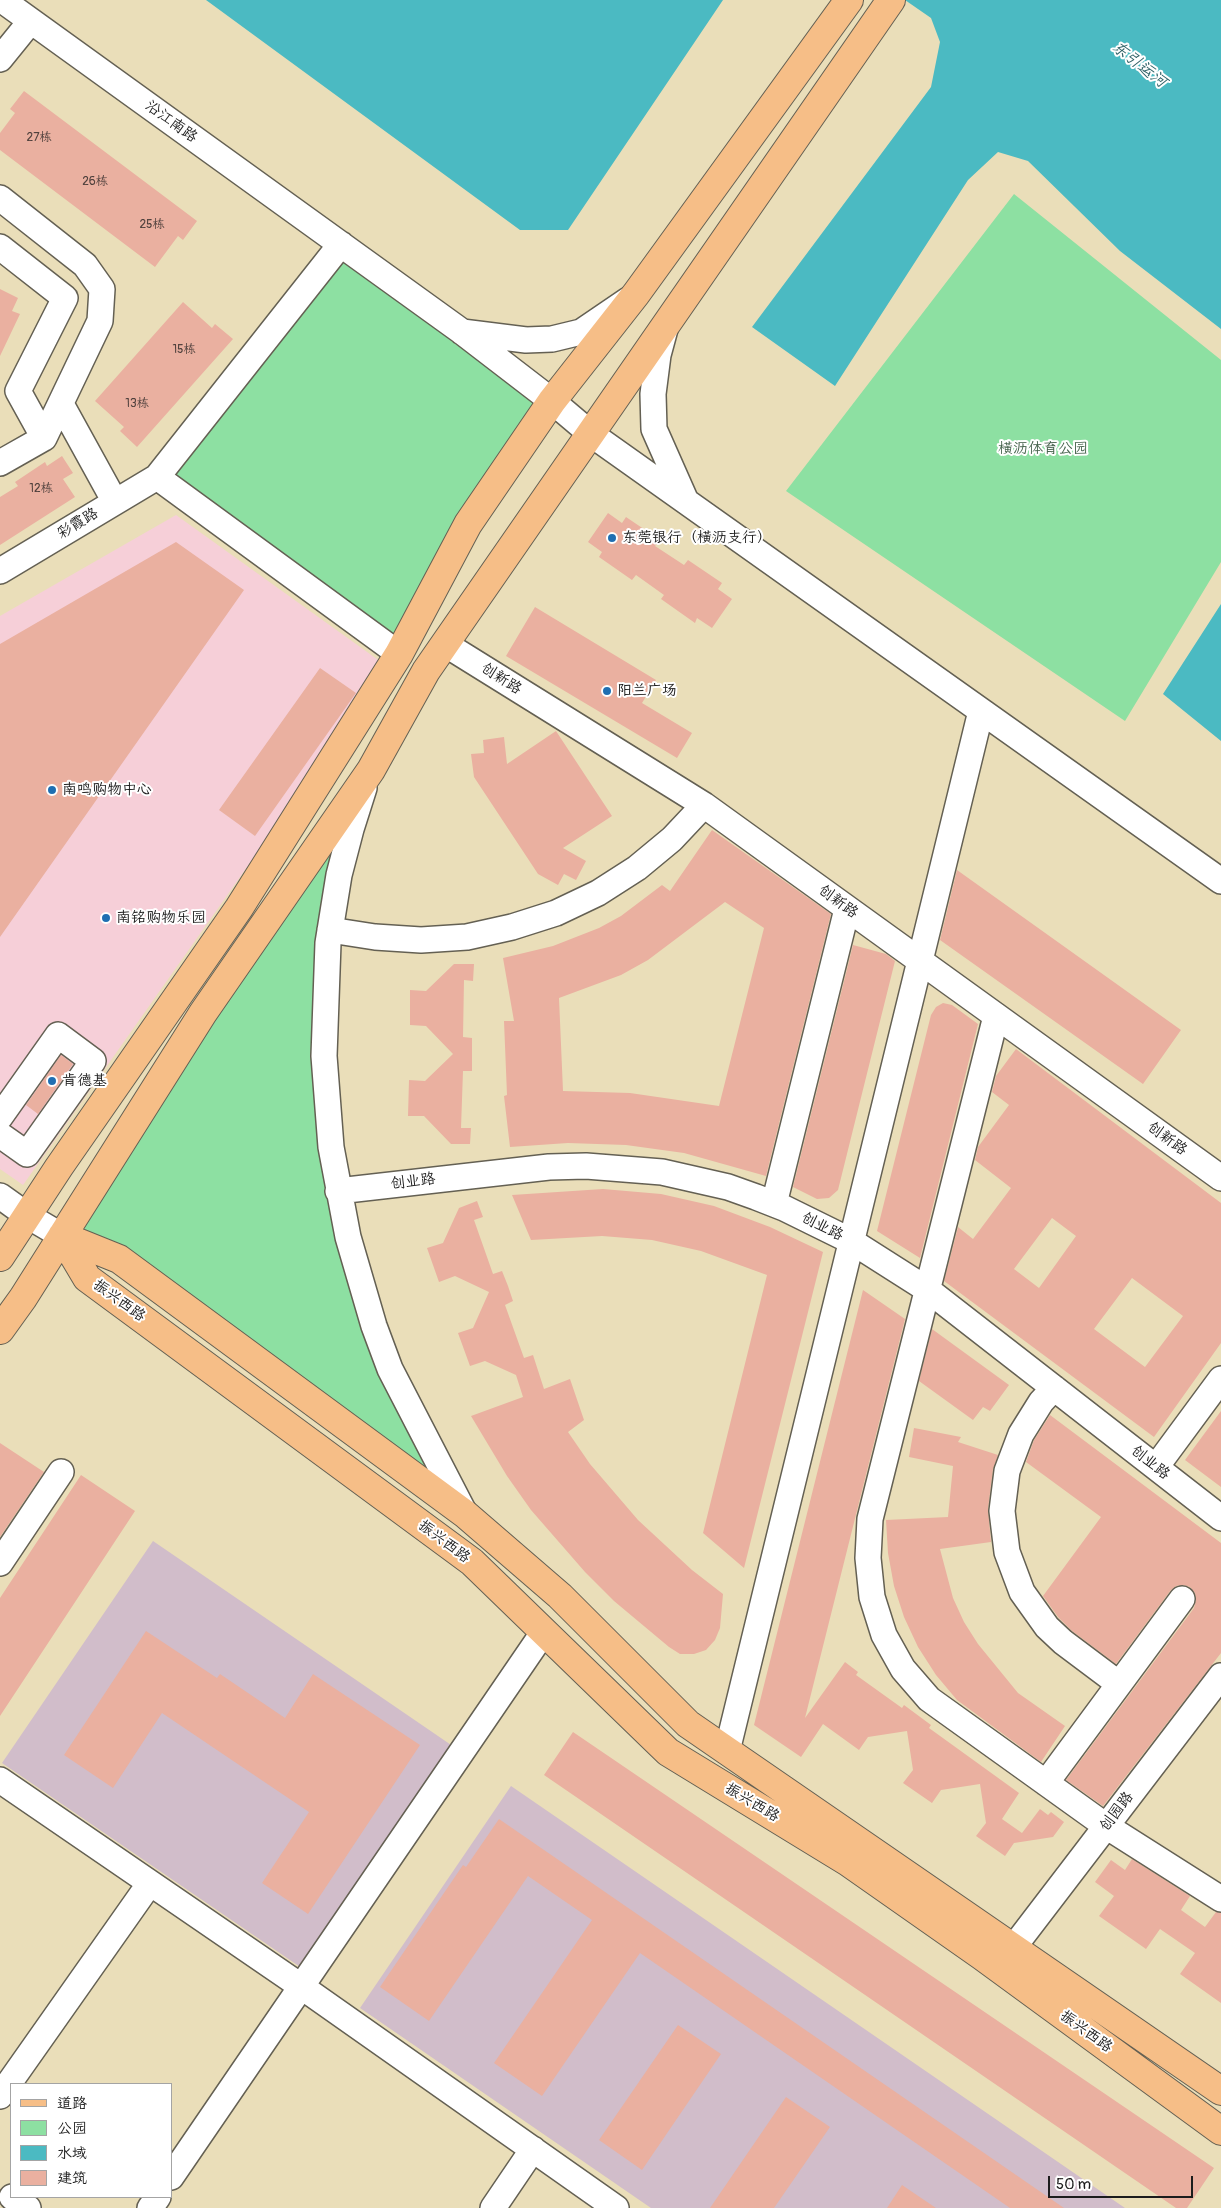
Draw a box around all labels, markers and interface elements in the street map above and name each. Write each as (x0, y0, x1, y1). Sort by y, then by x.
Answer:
water label: 东引运河 (1108, 38, 1170, 92)
street label: 沿江南路 (141, 97, 201, 147)
house number: 27栋 (26, 131, 52, 145)
house number: 26栋 (82, 175, 108, 189)
house number: 25栋 (139, 218, 165, 232)
house number: 15栋 (172, 343, 196, 357)
house number: 13栋 (125, 397, 149, 411)
park label: 横沥体育公园 (998, 440, 1088, 458)
house number: 12栋 (29, 482, 53, 496)
street label: 彩霞路 (54, 505, 102, 543)
place label: 东莞银行（横沥支行） (622, 529, 772, 547)
marker: 东莞银行（横沥支行） (606, 532, 618, 544)
street label: 创新路 (477, 659, 525, 699)
place label: 阳兰广场 (617, 682, 677, 700)
marker: 阳兰广场 (601, 685, 613, 697)
place label: 南鸣购物中心 (62, 781, 152, 799)
marker: 南鸣购物中心 (46, 784, 58, 796)
street label: 创新路 (815, 881, 861, 923)
place label: 南铭购物乐园 (116, 909, 206, 927)
marker: 南铭购物乐园 (100, 912, 112, 924)
place label: 肯德基 (62, 1072, 107, 1090)
marker: 肯德基 (46, 1075, 58, 1087)
street label: 创新路 (1144, 1118, 1190, 1160)
street label: 创业路 (390, 1170, 436, 1194)
street label: 创业路 (798, 1209, 846, 1245)
street label: 振兴西路 (89, 1276, 149, 1326)
street label: 创业路 (1127, 1442, 1173, 1484)
street label: 振兴西路 (415, 1517, 473, 1567)
street label: 振兴西路 (722, 1780, 782, 1826)
street label: 创园路 (1096, 1789, 1138, 1835)
street label: 振兴西路 (1056, 2007, 1116, 2057)
legend (10, 2083, 172, 2198)
text: 道路 (57, 2094, 87, 2113)
text: 公园 (57, 2119, 87, 2138)
text: 水域 (57, 2144, 87, 2163)
scale bar (1051, 2166, 1196, 2198)
text: 建筑 (57, 2169, 87, 2188)
text: 50 m (1056, 2175, 1091, 2194)

